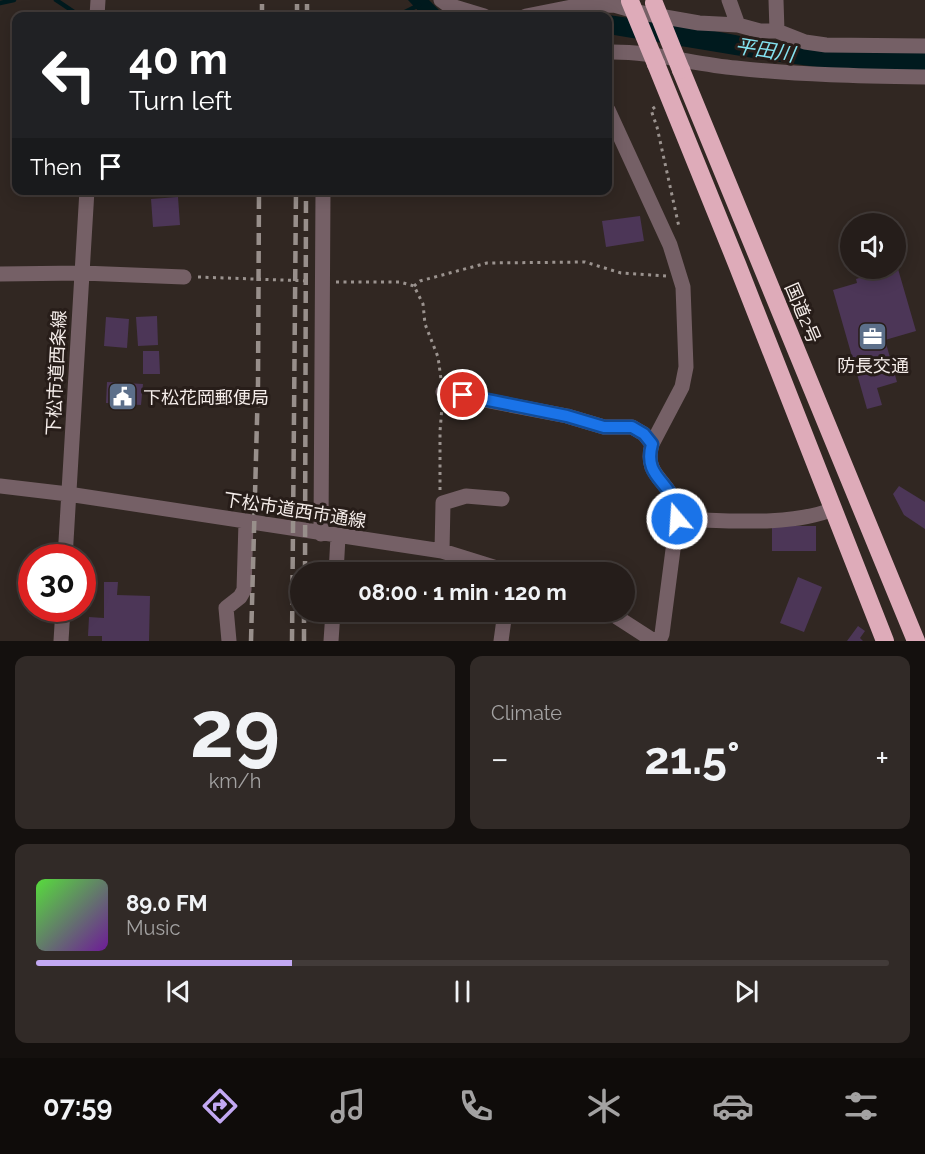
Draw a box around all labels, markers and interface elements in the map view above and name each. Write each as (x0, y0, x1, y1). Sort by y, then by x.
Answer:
water label: 平田川 (733, 33, 798, 67)
text: 40 m (129, 35, 228, 84)
icon: left (30, 36, 108, 114)
text: Turn left (129, 85, 232, 116)
icon: arrive (94, 150, 127, 183)
text: Then (30, 154, 82, 180)
map controls (840, 213, 906, 279)
button: sound (840, 213, 906, 279)
street label: 国道2号 (781, 280, 825, 346)
street label: 下松市道西条線 (42, 310, 70, 436)
office icon: 防長交通 (857, 320, 889, 352)
place label: 防長交通 (837, 355, 909, 376)
pin (437, 369, 488, 420)
icon: arrive (446, 378, 479, 411)
public building icon: 下松花岡郵便局 (106, 381, 138, 413)
place label: 下松花岡郵便局 (143, 387, 269, 408)
position arrow (645, 487, 709, 551)
street label: 下松市道西市通線 (222, 488, 368, 532)
speed limit sign: 30 (18, 544, 96, 622)
text: 08:00 · 1 min · 120 m (358, 579, 567, 605)
text: 29 (190, 684, 280, 775)
text: Climate (491, 701, 562, 725)
text: 21.5° (644, 732, 740, 785)
text: − (491, 739, 509, 778)
text: + (875, 739, 889, 778)
text: km/h (209, 769, 261, 793)
text: 89.0 FM (126, 890, 208, 916)
text: Music (126, 916, 180, 940)
icon: previous (162, 975, 195, 1008)
icon: pause (446, 975, 479, 1008)
icon: next (730, 975, 763, 1008)
icon: directions (199, 1085, 241, 1127)
icon: music (327, 1085, 369, 1127)
icon: phone (455, 1085, 497, 1127)
icon: climate (583, 1085, 625, 1127)
icon: car (712, 1085, 754, 1127)
icon: filters (840, 1085, 882, 1127)
text: 07:59 (43, 1091, 112, 1122)

